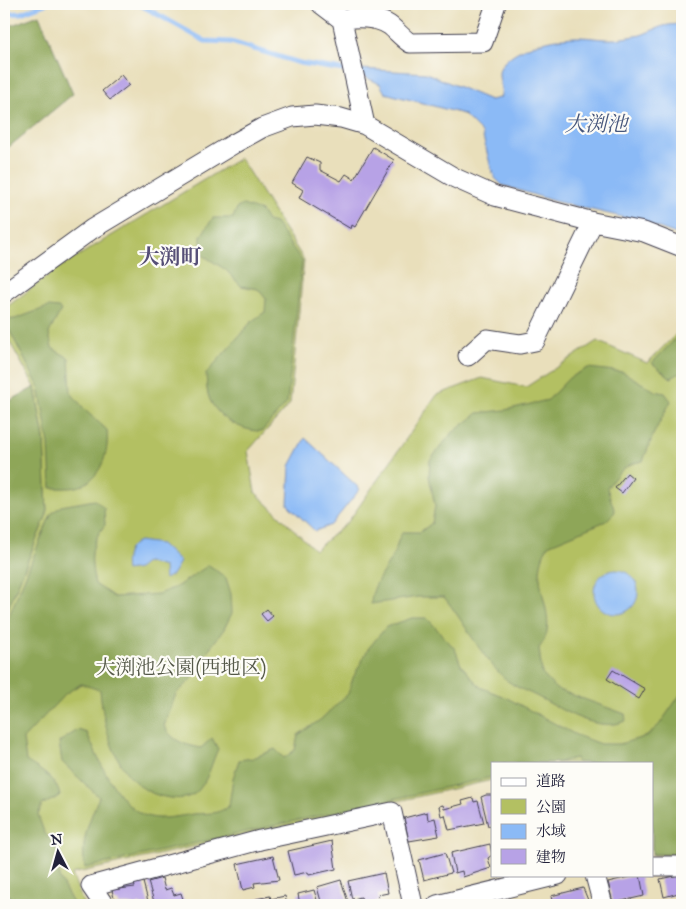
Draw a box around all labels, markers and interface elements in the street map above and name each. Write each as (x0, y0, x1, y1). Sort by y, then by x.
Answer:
water label: 大渕池 (565, 111, 629, 137)
district label: 大渕町 (139, 244, 202, 270)
park label: 大渕池公園(西地区) (95, 655, 267, 680)
legend (491, 762, 654, 876)
text: 道路 (536, 772, 566, 790)
text: 公園 (536, 798, 566, 816)
text: 水域 (536, 822, 566, 840)
north arrow (32, 826, 82, 876)
text: N (50, 830, 64, 849)
text: 建物 (536, 848, 566, 866)

